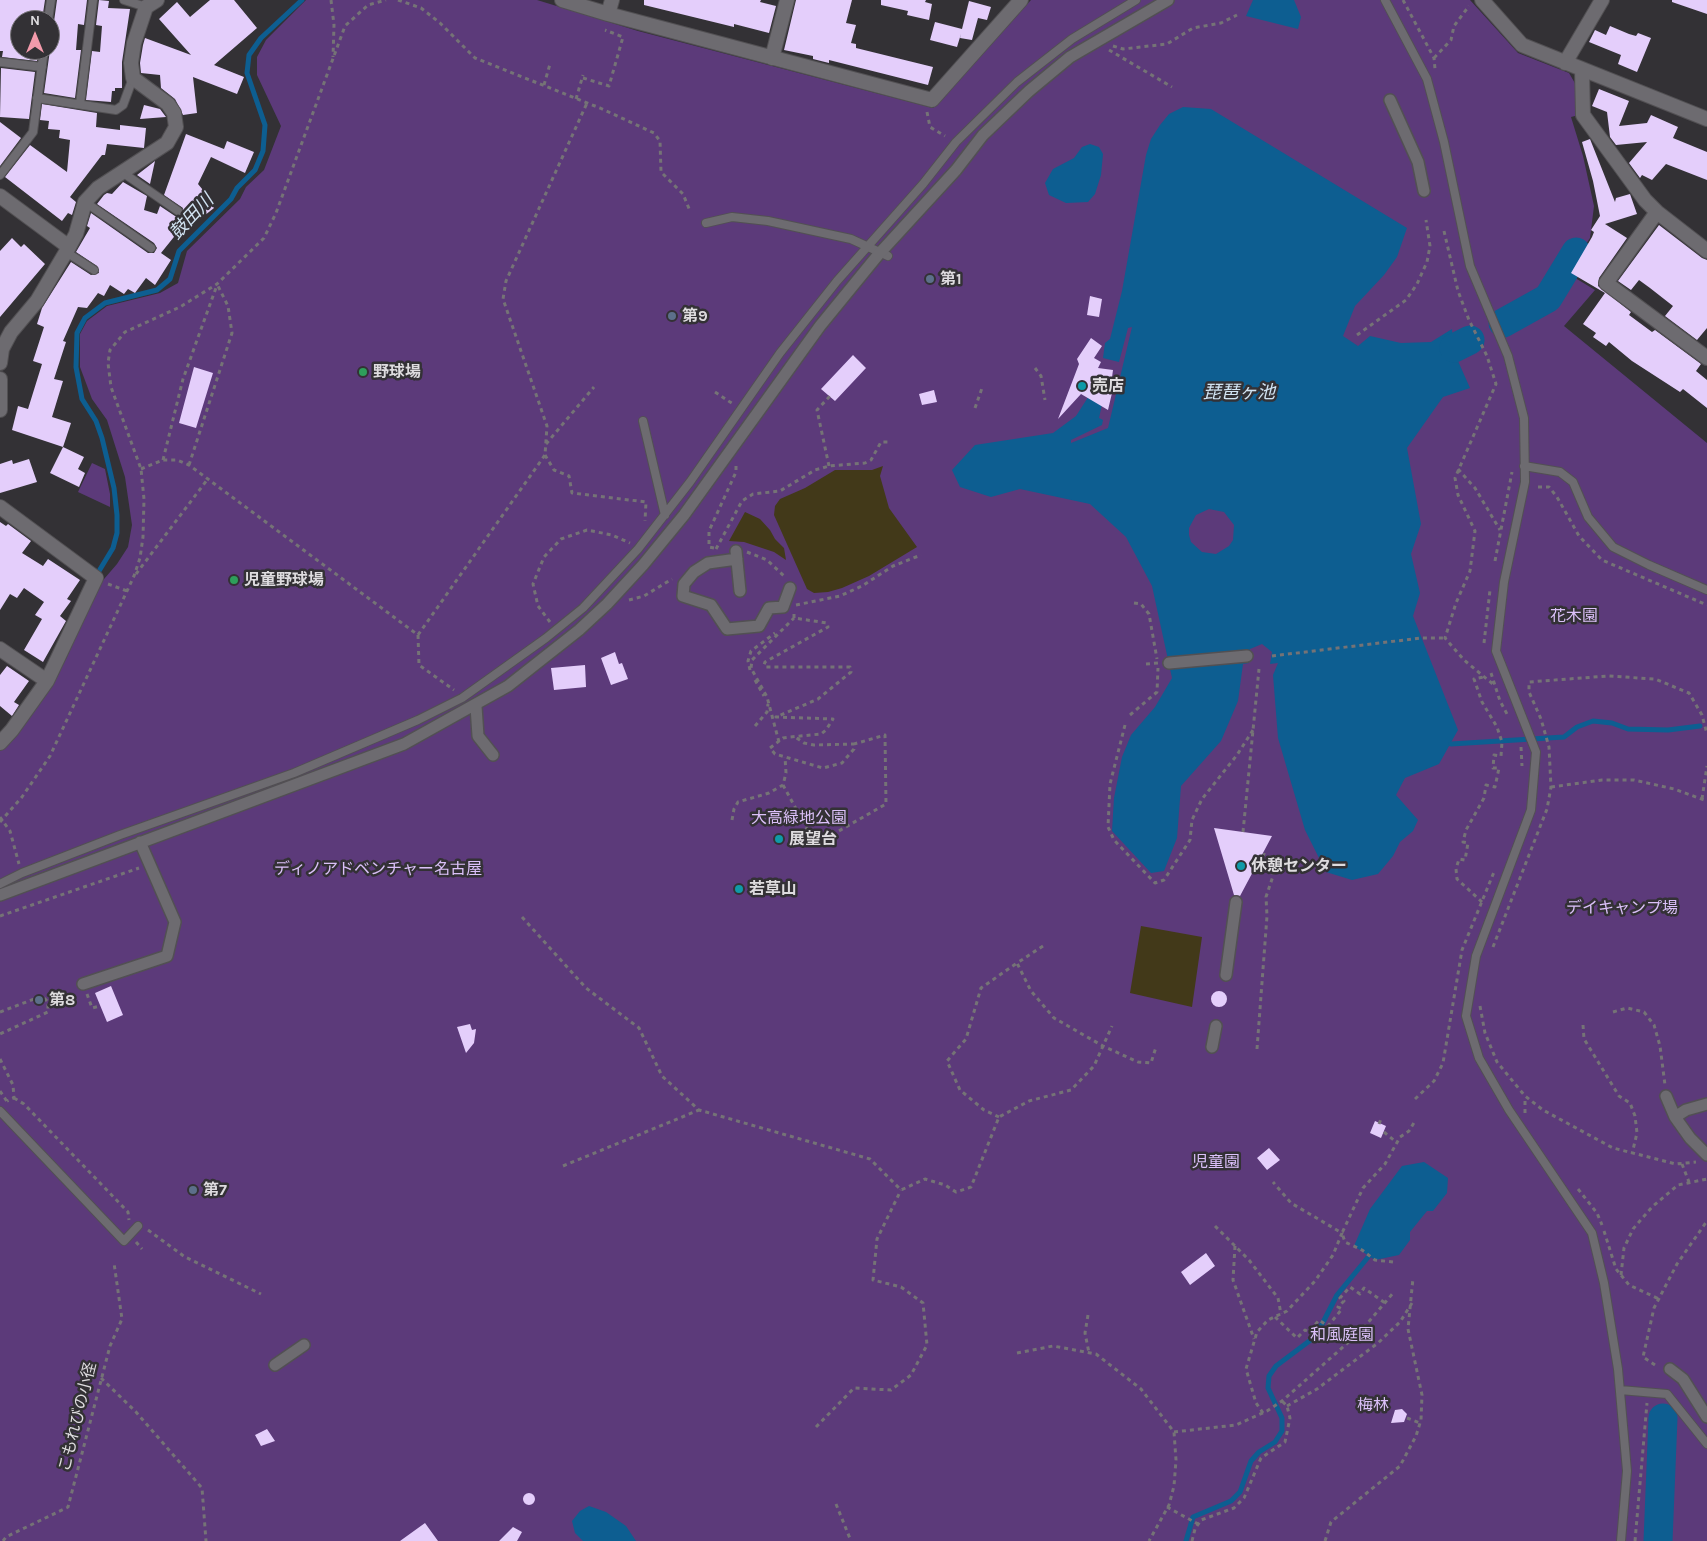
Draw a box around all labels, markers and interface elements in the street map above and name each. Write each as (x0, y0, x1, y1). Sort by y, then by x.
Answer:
north arrow (10, 10, 60, 60)
text: N (30, 12, 40, 29)
water label: 鼓田川 (166, 190, 218, 244)
place label: 第1 (940, 269, 962, 289)
marker: 第1 (924, 273, 936, 285)
place label: 第9 (682, 306, 708, 326)
marker: 第9 (666, 310, 678, 322)
place label: 野球場 (373, 362, 421, 382)
marker: 野球場 (357, 366, 369, 378)
place label: 売店 (1092, 376, 1124, 396)
marker: 売店 (1076, 380, 1088, 392)
water label: 琵琶ヶ池 (1203, 382, 1275, 404)
place label: 児童野球場 (244, 570, 324, 590)
marker: 児童野球場 (228, 574, 240, 586)
park label: 花木園 (1550, 606, 1598, 626)
park label: 大高緑地公園 (751, 808, 847, 828)
place label: 展望台 (789, 829, 837, 849)
marker: 展望台 (773, 833, 785, 845)
place label: 休憩センター (1251, 856, 1347, 876)
park label: ディノアドベンチャー名古屋 (274, 859, 482, 879)
marker: 休憩センター (1235, 860, 1247, 872)
place label: 若草山 (749, 879, 797, 899)
marker: 若草山 (733, 883, 745, 895)
park label: デイキャンプ場 (1566, 898, 1678, 918)
place label: 第8 (49, 990, 75, 1010)
marker: 第8 (33, 994, 45, 1006)
park label: 児童園 (1192, 1152, 1240, 1172)
place label: 第7 (203, 1180, 227, 1200)
marker: 第7 (187, 1184, 199, 1196)
park label: 和風庭園 (1310, 1325, 1374, 1345)
street label: こもれびの小径 (55, 1360, 101, 1474)
park label: 梅林 (1357, 1395, 1389, 1415)

